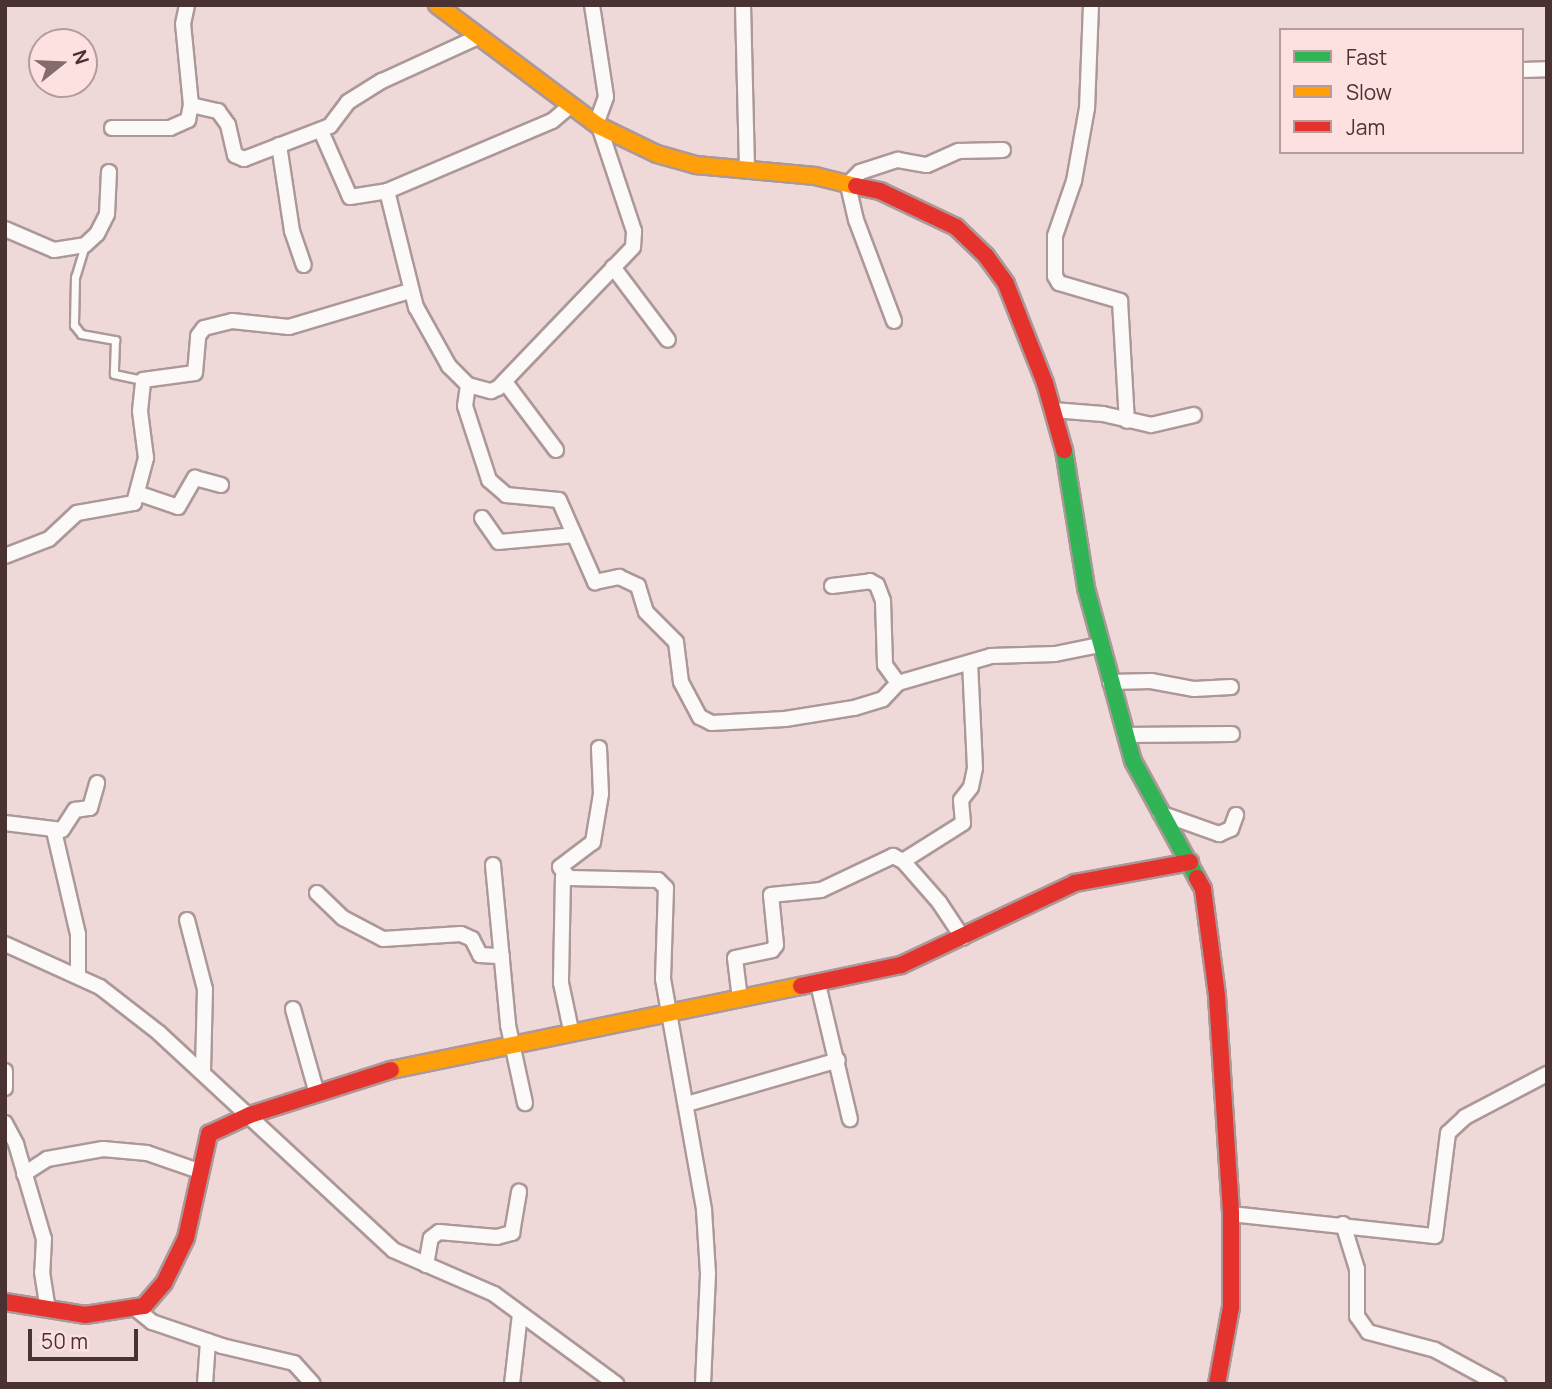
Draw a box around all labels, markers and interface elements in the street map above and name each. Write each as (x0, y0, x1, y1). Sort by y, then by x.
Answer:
north arrow (28, 28, 98, 98)
legend (1279, 28, 1524, 154)
text: Fast (1346, 43, 1387, 71)
text: N (67, 47, 96, 68)
text: Slow (1346, 78, 1392, 106)
text: Jam (1346, 113, 1385, 141)
scale bar (32, 1316, 142, 1360)
text: 50 m (41, 1327, 88, 1355)

